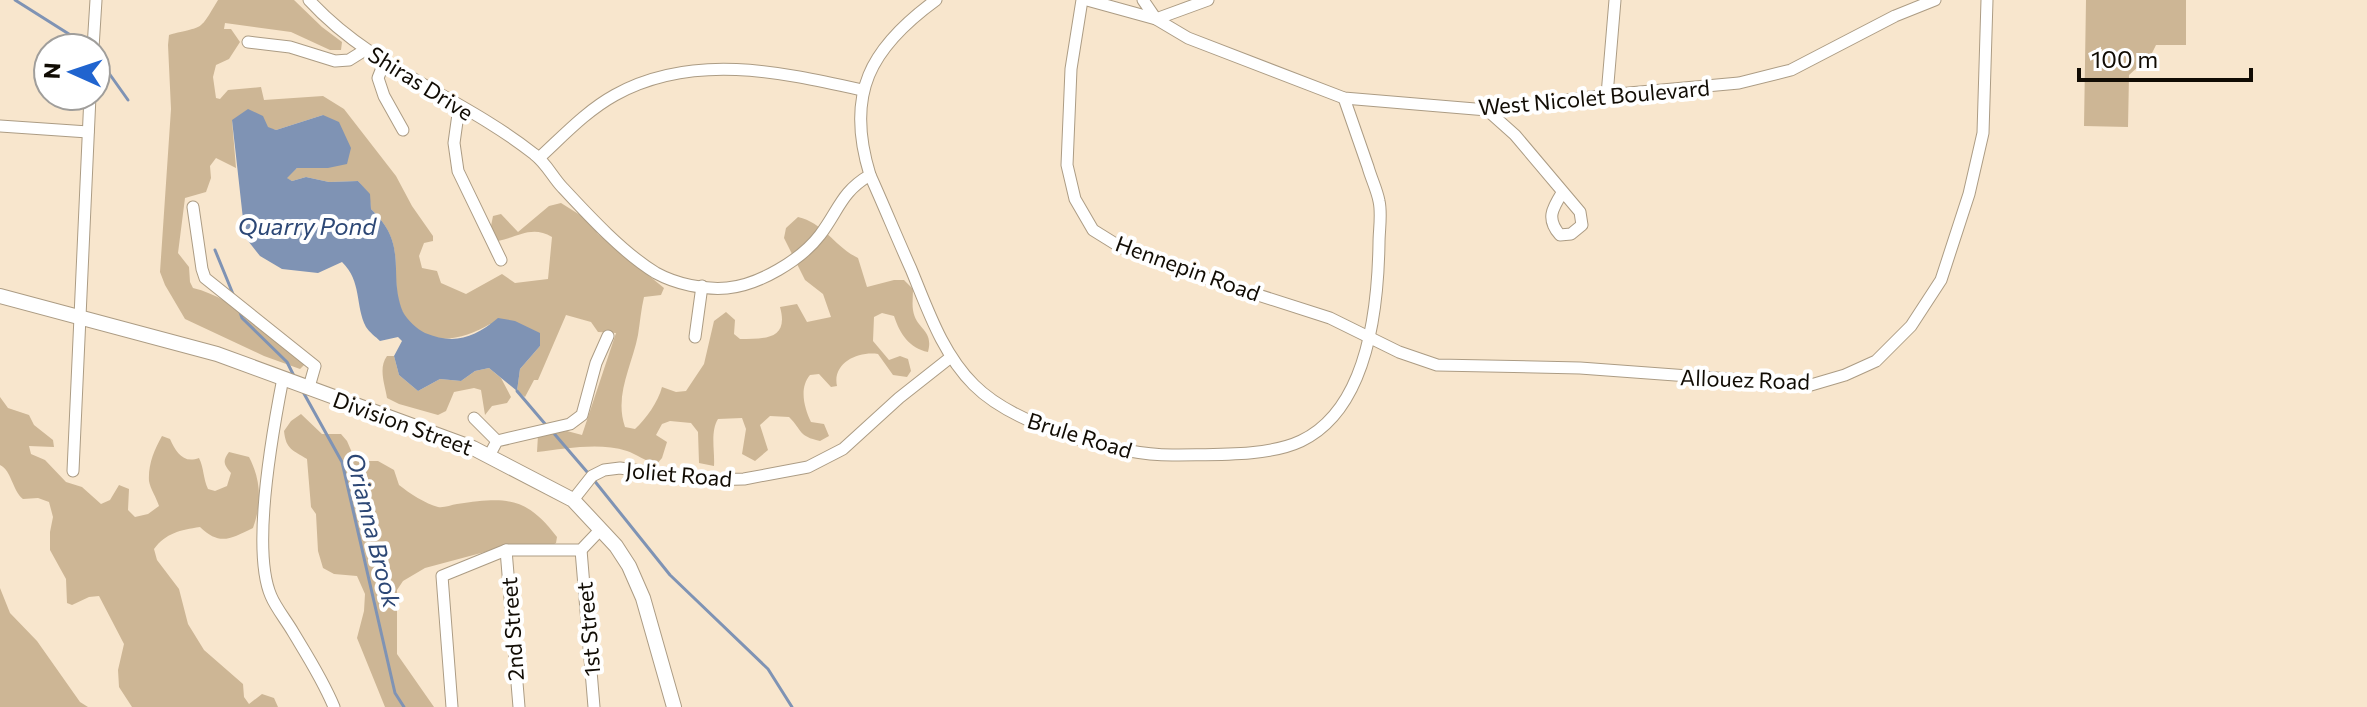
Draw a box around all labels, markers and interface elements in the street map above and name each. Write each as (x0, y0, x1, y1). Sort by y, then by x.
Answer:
north arrow (32, 32, 112, 112)
scale bar (2079, 32, 2251, 82)
street label: Shiras Drive (364, 40, 478, 126)
text: 100 m (2091, 44, 2158, 73)
text: N (38, 62, 65, 80)
street label: West Nicolet Boulevard (1477, 73, 1711, 121)
water label: Quarry Pond (238, 211, 377, 240)
street label: Hennepin Road (1112, 229, 1264, 307)
street label: Allouez Road (1680, 363, 1810, 395)
street label: Division Street (329, 385, 477, 461)
street label: Brule Road (1024, 406, 1136, 464)
water label: Orianna Brook (341, 449, 408, 612)
street label: Joliet Road (625, 456, 733, 492)
street label: 2nd Street (495, 576, 529, 682)
street label: 1st Street (570, 581, 606, 677)

